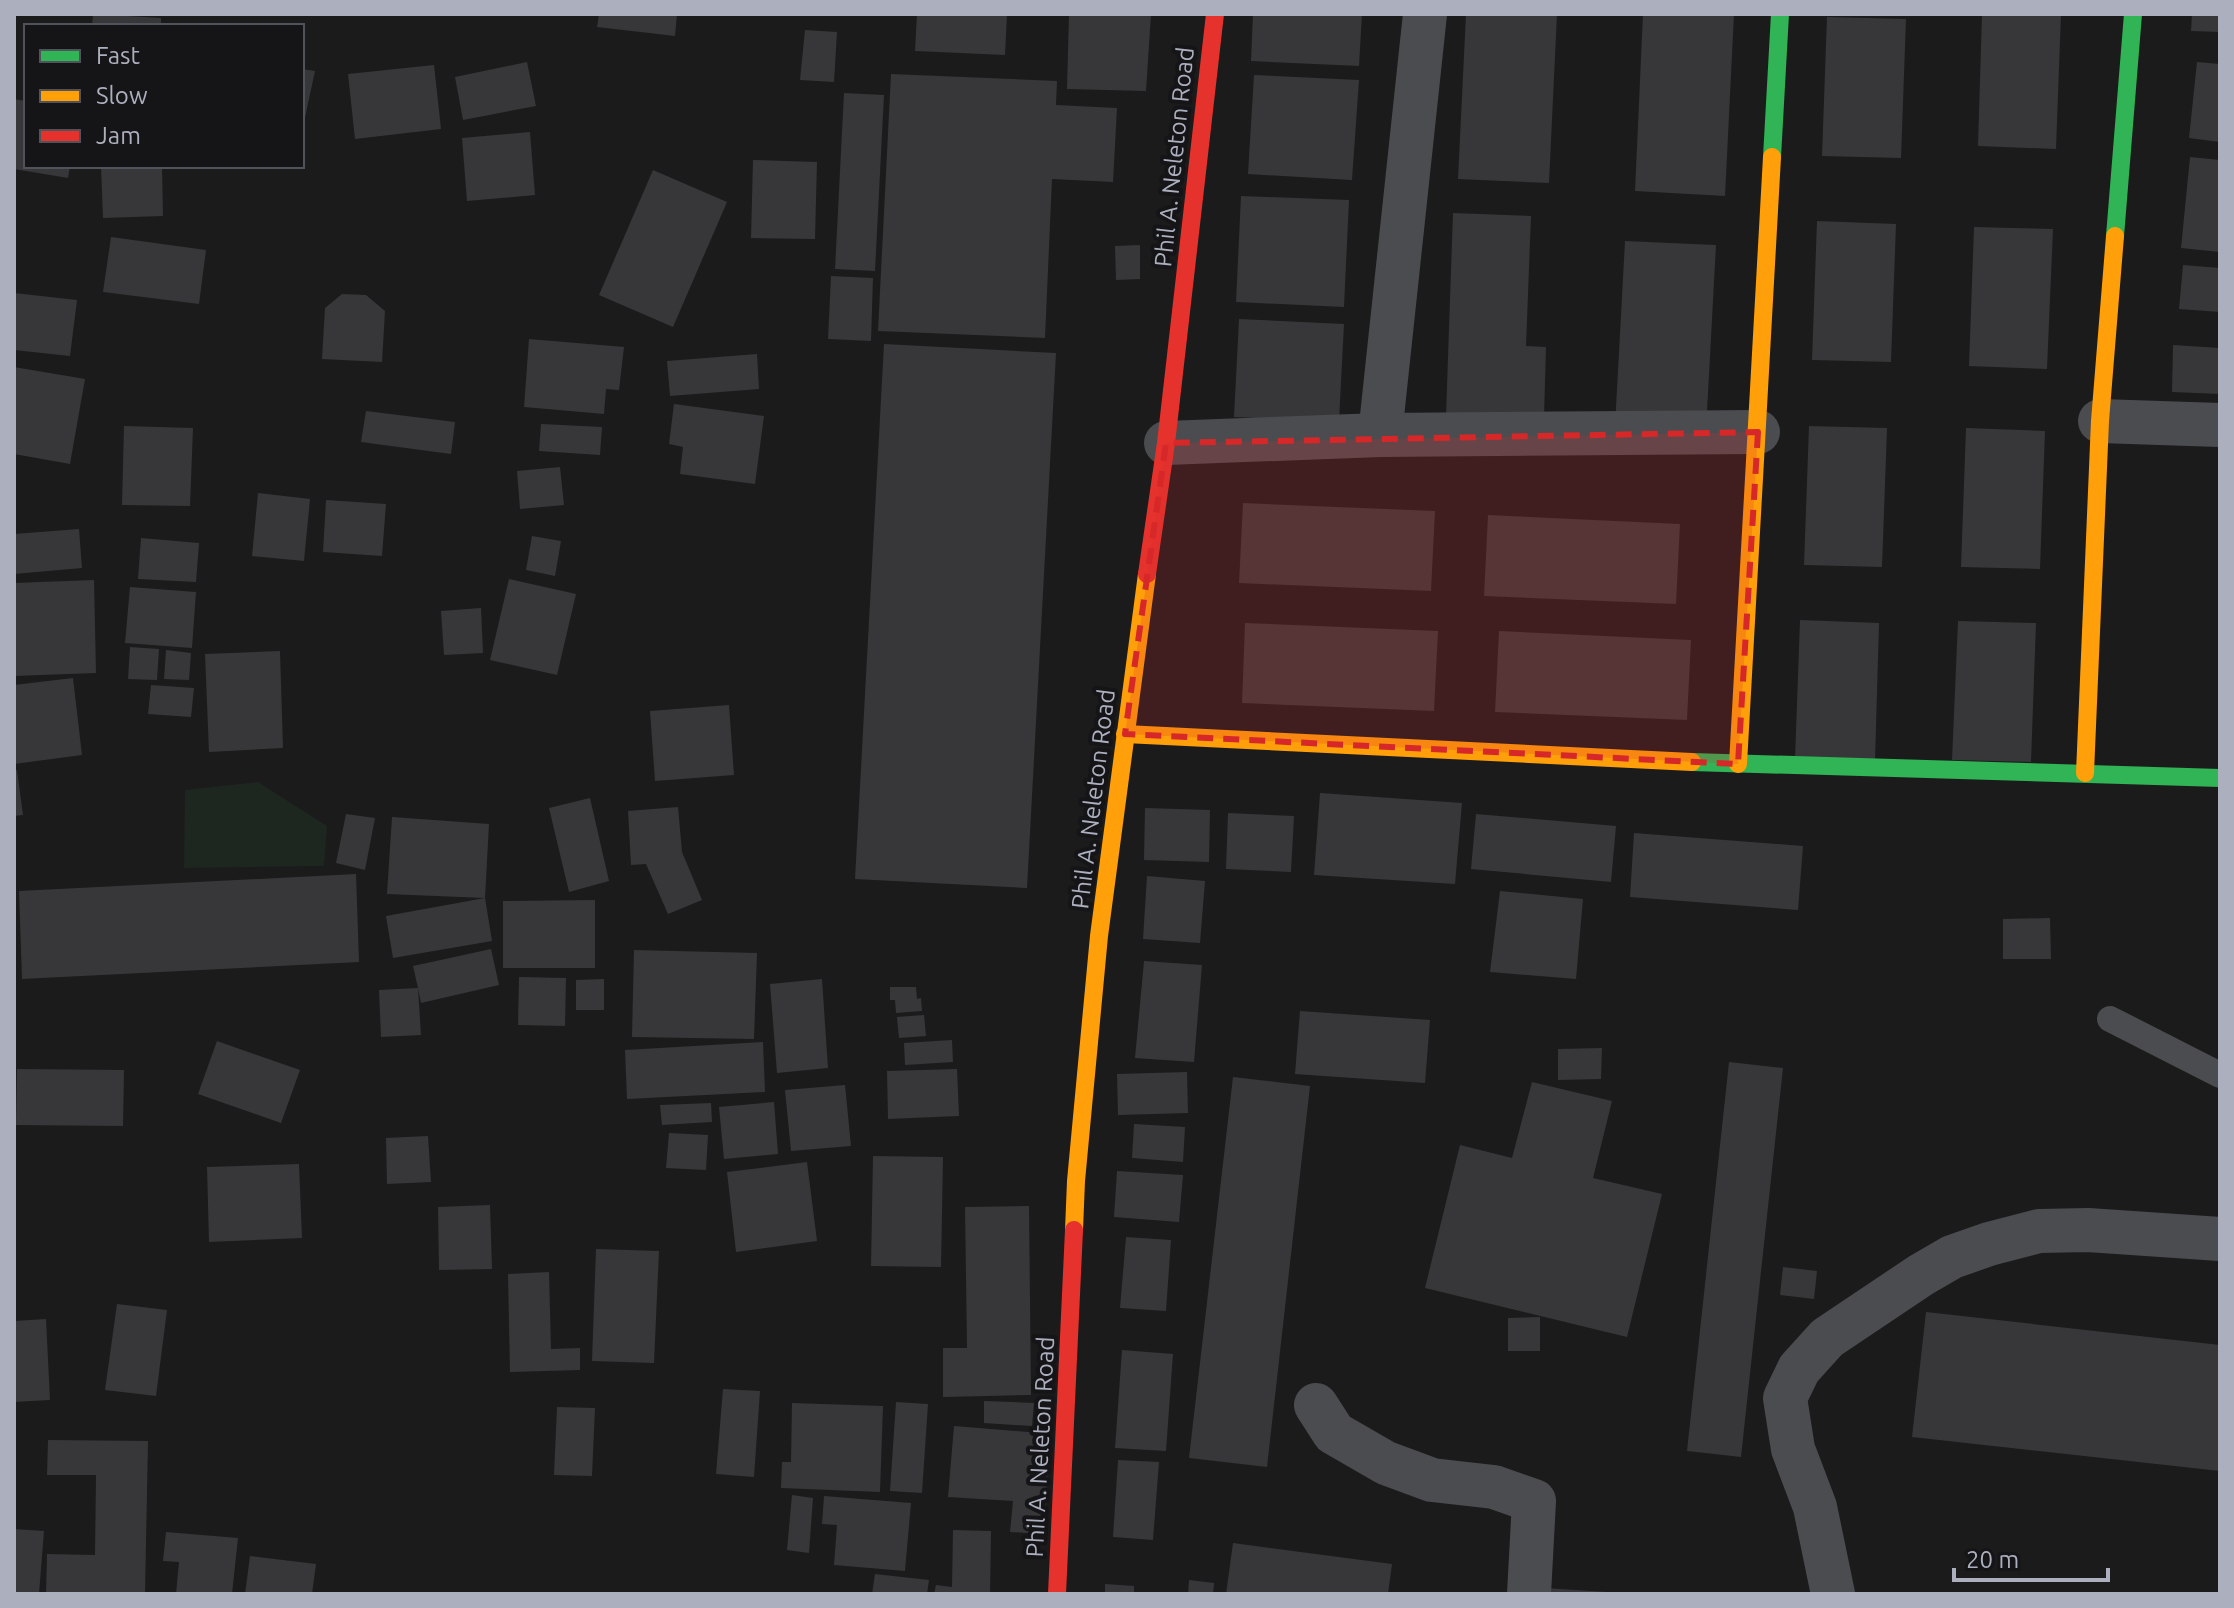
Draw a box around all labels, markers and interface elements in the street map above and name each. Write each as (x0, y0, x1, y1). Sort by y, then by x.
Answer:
legend (24, 24, 304, 168)
text: Fast (96, 42, 140, 69)
street label: Phil A. Neleton Road (1149, 46, 1199, 268)
text: Slow (96, 82, 148, 109)
text: Jam (96, 122, 141, 149)
street label: Phil A. Neleton Road (1066, 688, 1120, 910)
street label: Phil A. Neleton Road (1021, 1336, 1059, 1558)
scale bar (1954, 1532, 2108, 1582)
text: 20 m (1966, 1546, 2019, 1573)

